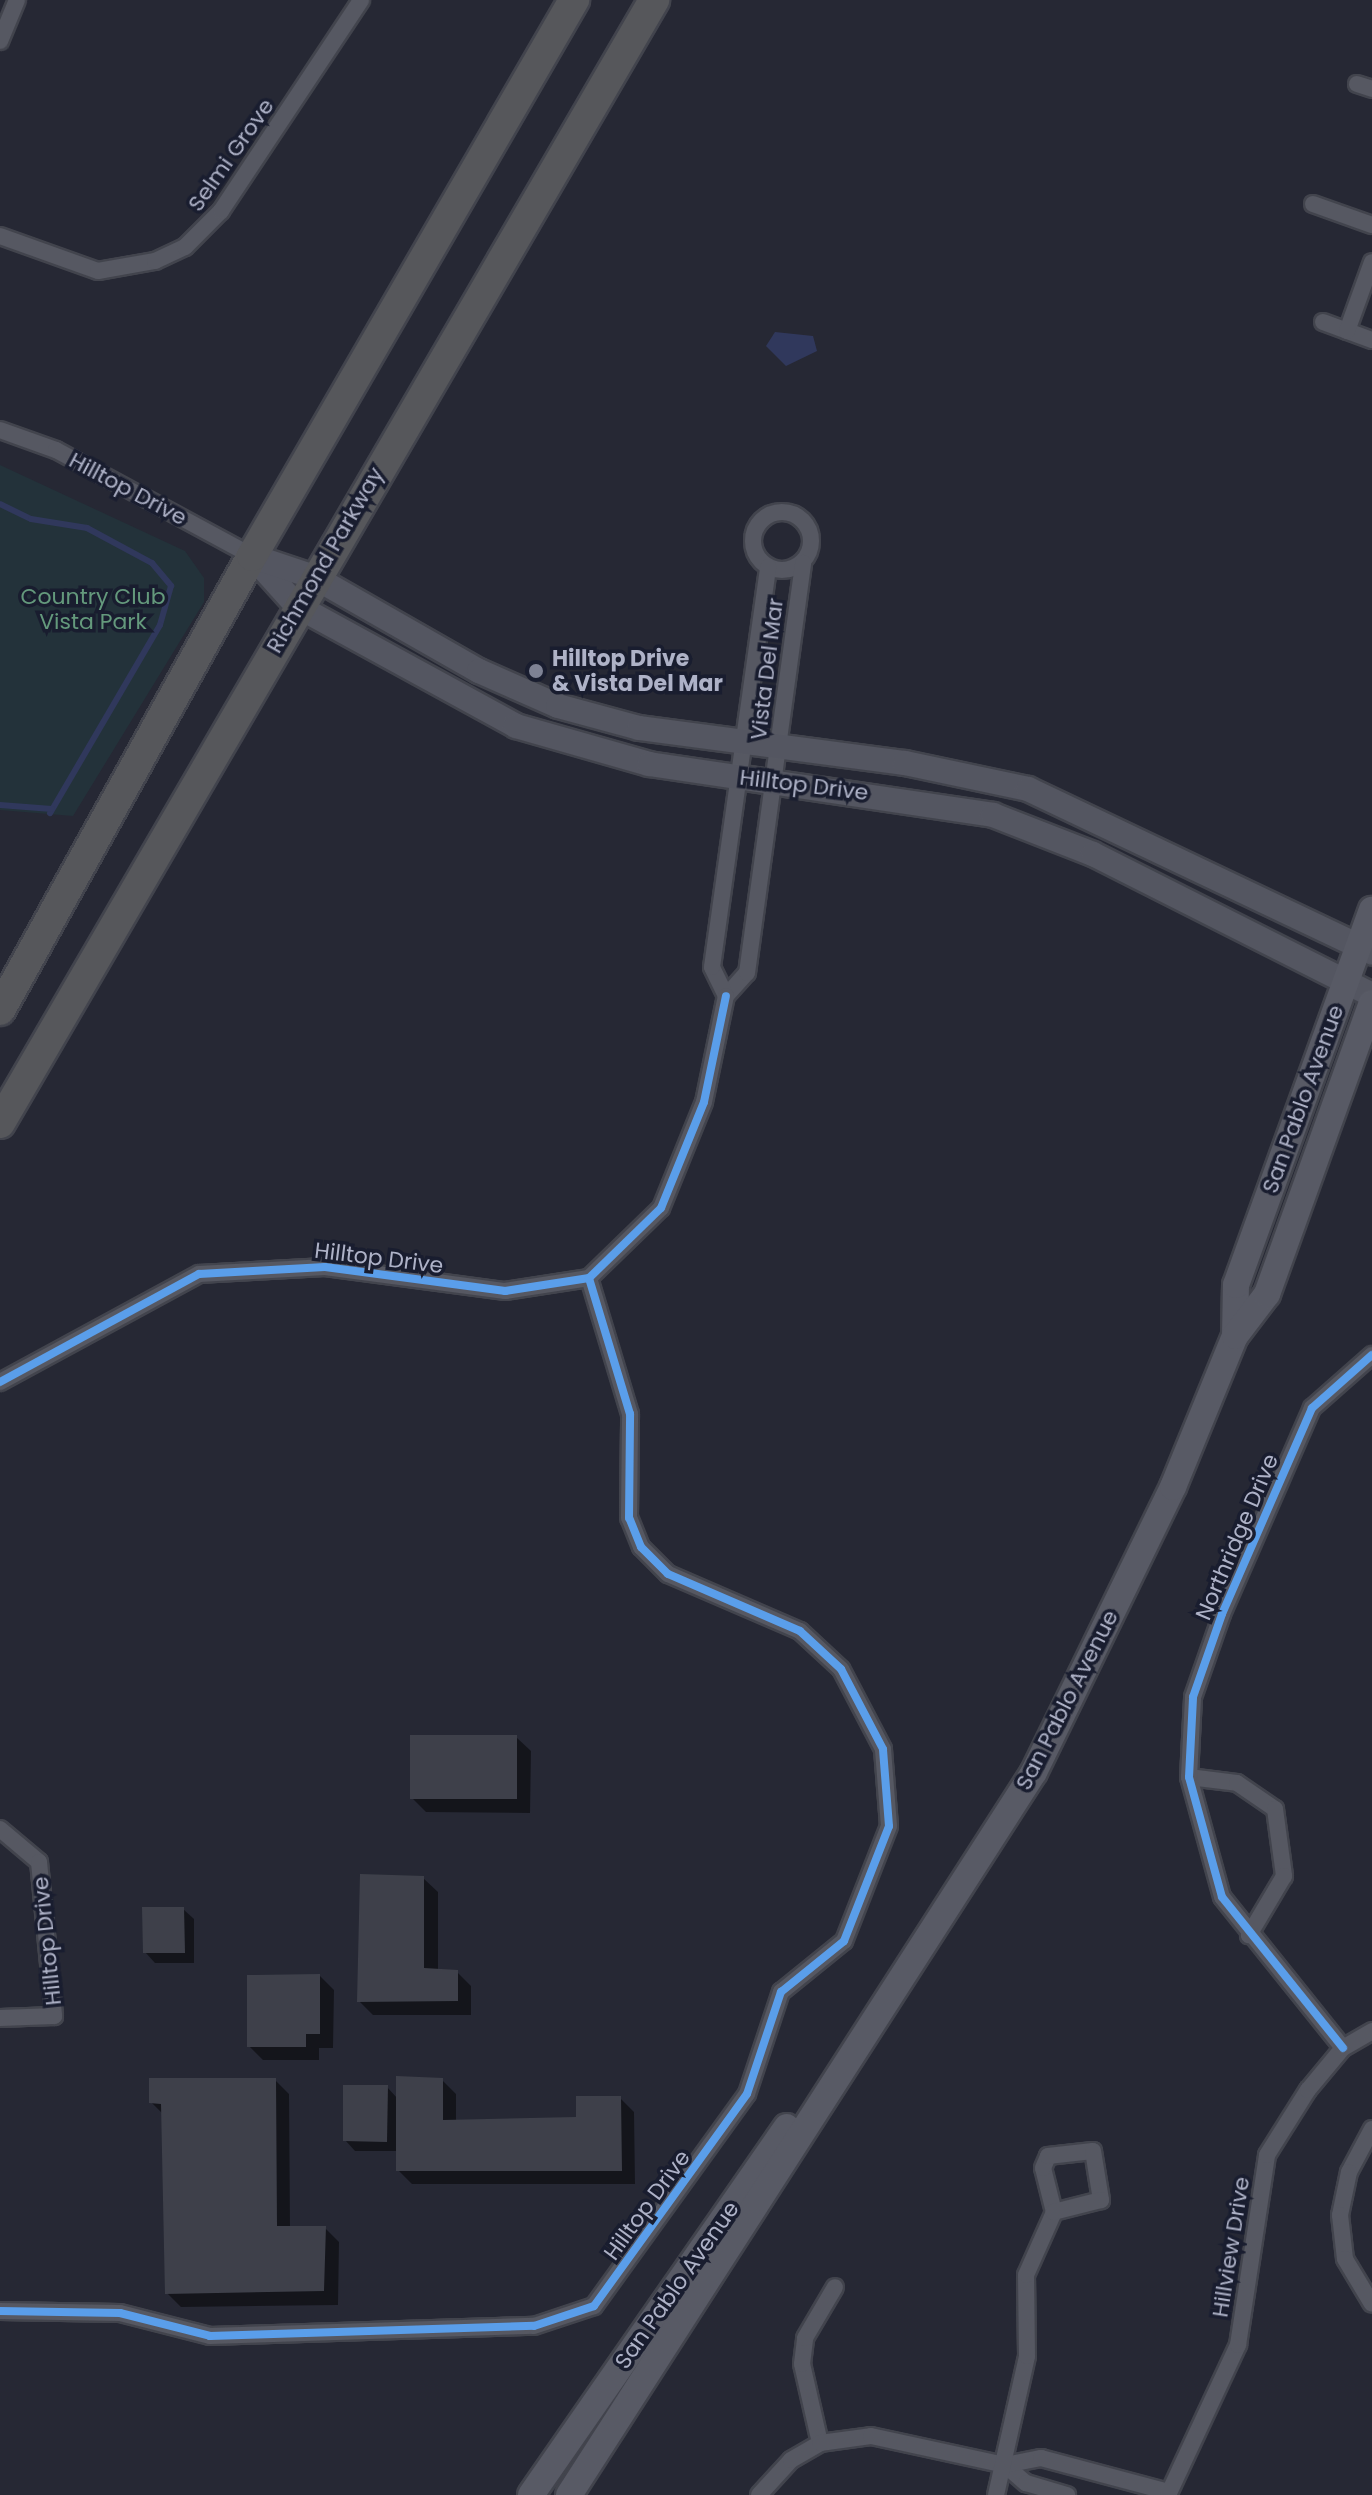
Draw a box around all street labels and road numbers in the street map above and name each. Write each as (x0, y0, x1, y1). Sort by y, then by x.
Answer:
street label: Selmi Grove (183, 94, 279, 216)
street label: Hilltop Drive (65, 447, 191, 531)
street label: Richmond Parkway (261, 462, 389, 658)
street label: Vista Del Mar (745, 596, 789, 742)
street label: Hilltop Drive (738, 764, 870, 806)
street label: San Pablo Avenue (1257, 1001, 1349, 1197)
street label: Hilltop Drive (313, 1237, 445, 1279)
street label: Northridge Drive (1190, 1450, 1284, 1624)
street label: San Pablo Avenue (1010, 1606, 1124, 1794)
street label: Hilltop Drive (27, 1875, 67, 2007)
street label: Hilltop Drive (598, 2145, 696, 2265)
street label: Hillview Drive (1207, 2175, 1255, 2319)
street label: San Pablo Avenue (609, 2196, 745, 2374)

